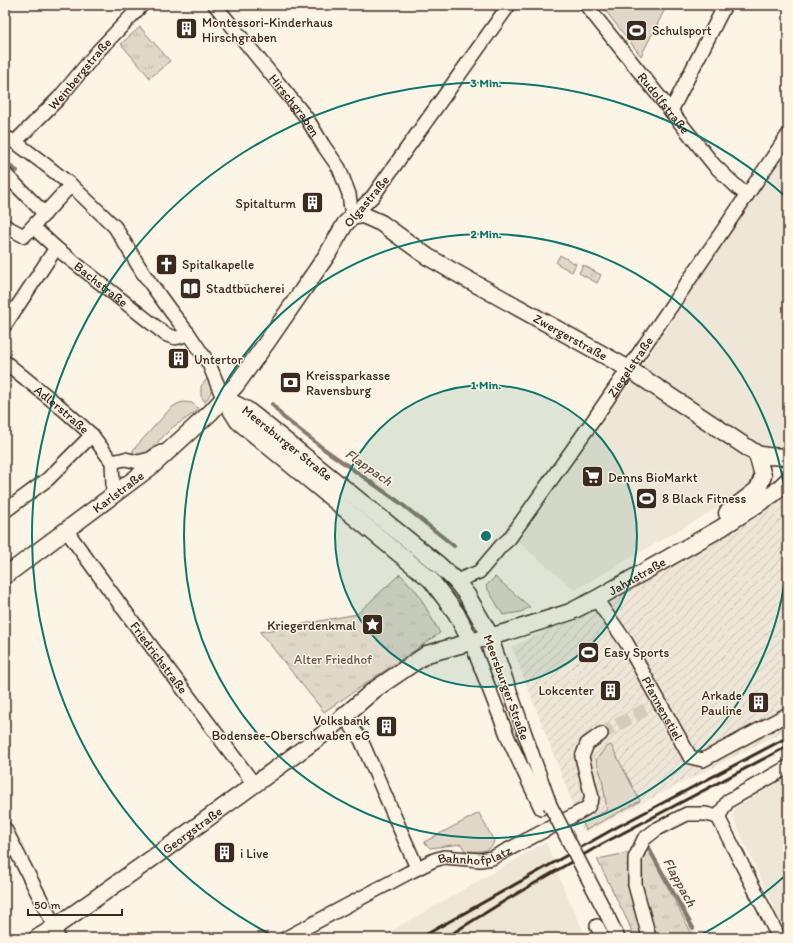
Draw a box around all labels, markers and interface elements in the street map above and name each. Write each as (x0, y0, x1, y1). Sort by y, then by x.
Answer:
place label: Montessori-Kinderhaus Hirschgraben (202, 15, 333, 45)
building icon: Montessori-Kinderhaus Hirschgraben (173, 16, 199, 42)
sports icon: Schulsport (624, 17, 650, 43)
place label: Schulsport (652, 23, 712, 38)
street label: Weinbergstraße (45, 35, 114, 113)
street label: Rudolfstraße (635, 69, 693, 137)
street label: Hirschgraben (266, 71, 323, 139)
text: 3 Min. (470, 76, 502, 90)
street label: Olgastraße (340, 172, 392, 230)
building icon: Spitalturm (299, 190, 325, 216)
place label: Spitalturm (236, 196, 296, 211)
text: 2 Min. (470, 227, 502, 241)
church icon: Spitalkapelle (154, 251, 180, 277)
place label: Spitalkapelle (182, 257, 254, 272)
street label: Bachstraße (71, 258, 131, 310)
library icon: Stadtbücherei (178, 275, 204, 301)
place label: Stadtbücherei (206, 281, 284, 296)
street label: Zwergerstraße (531, 311, 610, 364)
street label: Ziegelstraße (604, 334, 656, 400)
building icon: Untertor (165, 346, 191, 372)
place label: Untertor (194, 352, 243, 367)
place label: Kreissparkasse Ravensburg (306, 368, 390, 398)
bank icon: Kreissparkasse Ravensburg (277, 369, 303, 395)
text: 1 Min. (471, 378, 501, 392)
street label: Adlerstraße (31, 382, 92, 437)
street label: Meersburger Straße (239, 402, 335, 484)
water label: Flappach (342, 445, 396, 490)
supermarket icon: Denns BioMarkt (580, 464, 606, 490)
street label: Karlstraße (90, 468, 147, 516)
place label: Denns BioMarkt (608, 470, 698, 485)
sports icon: 8 Black Fitness (634, 485, 660, 511)
place label: 8 Black Fitness (662, 491, 746, 506)
centre of rings (479, 529, 493, 543)
street label: Jahnstraße (606, 554, 668, 598)
place icon: Kriegerdenkmal (359, 612, 385, 638)
place label: Kriegerdenkmal (267, 618, 356, 633)
street label: Friedrichstraße (127, 619, 191, 697)
street label: Meersburger Straße (480, 632, 533, 742)
sports icon: Easy Sports (576, 639, 602, 665)
place label: Easy Sports (604, 645, 670, 660)
park label: Alter Friedhof (294, 652, 372, 667)
street label: Pfannenstiel (639, 674, 686, 743)
building icon: Lokcenter (597, 677, 623, 703)
place label: Lokcenter (539, 683, 594, 698)
place label: Arkade Pauline (701, 688, 742, 718)
building icon: Arkade Pauline (745, 689, 771, 715)
place label: Volksbank Bodensee-Oberschwaben eG (212, 713, 370, 743)
building icon: Volksbank Bodensee-Oberschwaben eG (373, 714, 399, 740)
street label: Georgstraße (159, 803, 225, 857)
building icon: i Live (211, 840, 237, 866)
street label: Bahnhofplatz (436, 842, 514, 868)
place label: i Live (240, 846, 268, 861)
water label: Flappach (659, 855, 700, 910)
scale bar (28, 891, 122, 917)
text: 50 m (34, 898, 60, 912)

